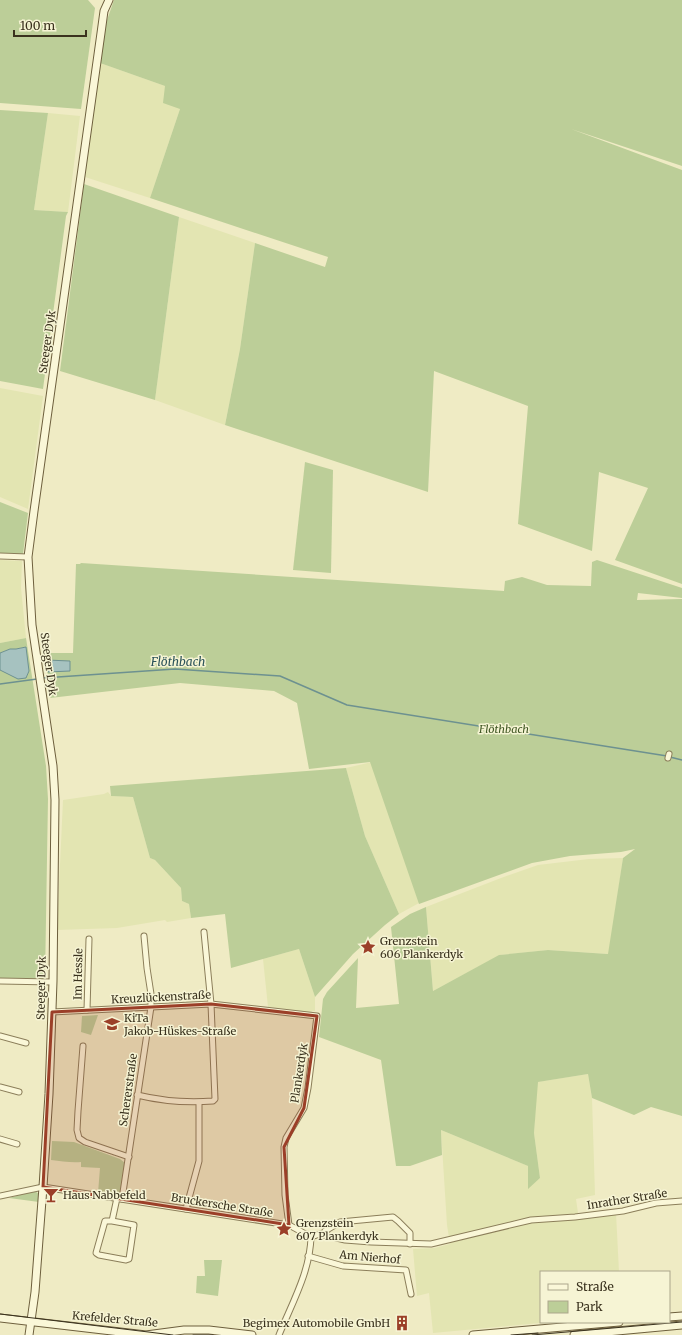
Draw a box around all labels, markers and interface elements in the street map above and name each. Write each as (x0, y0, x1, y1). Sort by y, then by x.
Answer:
scale bar (14, 12, 86, 38)
text: 100 m (20, 18, 55, 33)
street label: Steeger Dyk (36, 309, 58, 375)
street label: Steeger Dyk (38, 631, 60, 697)
water label: Flöthbach (150, 654, 205, 669)
park label: Flöthbach (478, 722, 529, 736)
place label: Grenzstein 606 Plankerdyk (380, 934, 463, 961)
place icon: Grenzstein 606 Plankerdyk (359, 938, 377, 956)
street label: Im Hessle (71, 948, 85, 1000)
street label: Steeger Dyk (33, 956, 49, 1020)
street label: Kreuzlückenstraße (111, 987, 212, 1007)
place label: KiTa Jakob-Hüskes-Straße (123, 1011, 237, 1038)
school or university icon: KiTa Jakob-Hüskes-Straße (103, 1015, 121, 1033)
street label: Plankerdyk (287, 1042, 311, 1104)
street label: Schererstraße (116, 1052, 140, 1128)
bar icon: Haus Nabbefeld (42, 1186, 60, 1204)
street label: Inrather Straße (586, 1186, 668, 1212)
place label: Haus Nabbefeld (63, 1188, 146, 1202)
street label: Bruckersche Straße (170, 1190, 274, 1220)
place label: Grenzstein 607 Plankerdyk (296, 1216, 379, 1243)
place icon: Grenzstein 607 Plankerdyk (275, 1220, 293, 1238)
street label: Am Nierhof (338, 1247, 402, 1267)
legend (540, 1271, 670, 1323)
text: Straße (576, 1279, 614, 1294)
text: Park (576, 1299, 603, 1314)
street label: Krefelder Straße (72, 1308, 159, 1330)
building icon: Begimex Automobile GmbH (393, 1314, 411, 1332)
place label: Begimex Automobile GmbH (243, 1316, 390, 1330)

